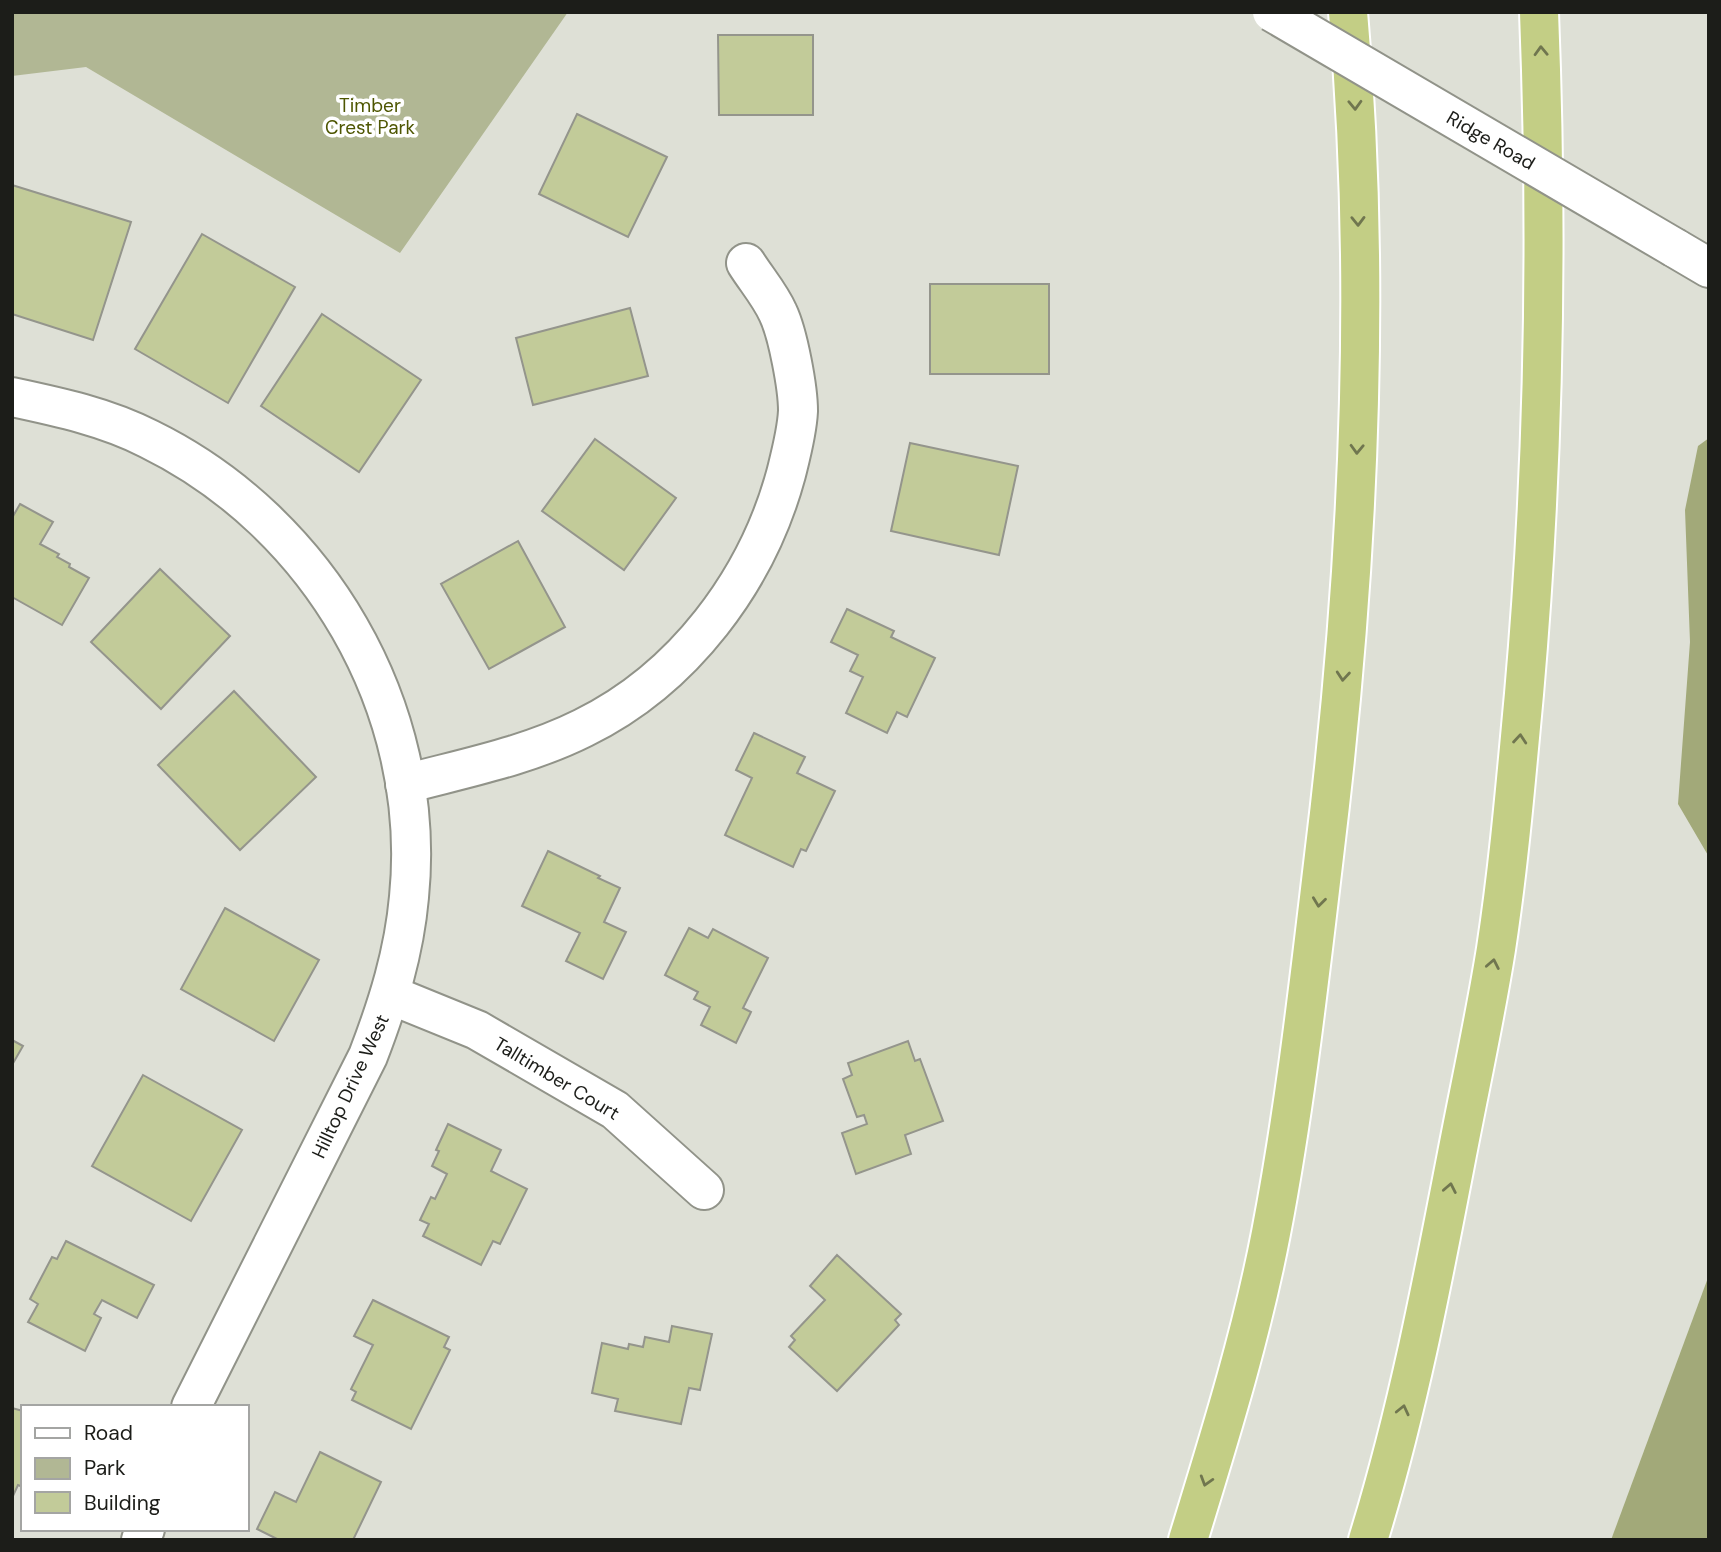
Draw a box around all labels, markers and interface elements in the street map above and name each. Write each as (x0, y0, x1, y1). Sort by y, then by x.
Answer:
one-way arrow (1533, 45, 1548, 56)
park label: Timber Crest Park (325, 93, 416, 140)
one-way arrow (1348, 99, 1363, 110)
street label: Ridge Road (1442, 105, 1539, 176)
one-way arrow (1350, 216, 1365, 227)
one-way arrow (1349, 443, 1364, 454)
one-way arrow (1336, 670, 1351, 681)
one-way arrow (1512, 733, 1527, 744)
one-way arrow (1311, 896, 1326, 908)
one-way arrow (1485, 958, 1500, 970)
street label: Hilltop Drive West (306, 1010, 395, 1162)
street label: Talltimber Court (489, 1031, 624, 1126)
one-way arrow (1442, 1182, 1457, 1194)
one-way arrow (1394, 1404, 1409, 1416)
legend (21, 1405, 248, 1531)
text: Road (84, 1419, 133, 1447)
text: Park (84, 1454, 126, 1482)
one-way arrow (1200, 1475, 1215, 1487)
text: Building (84, 1489, 161, 1517)

